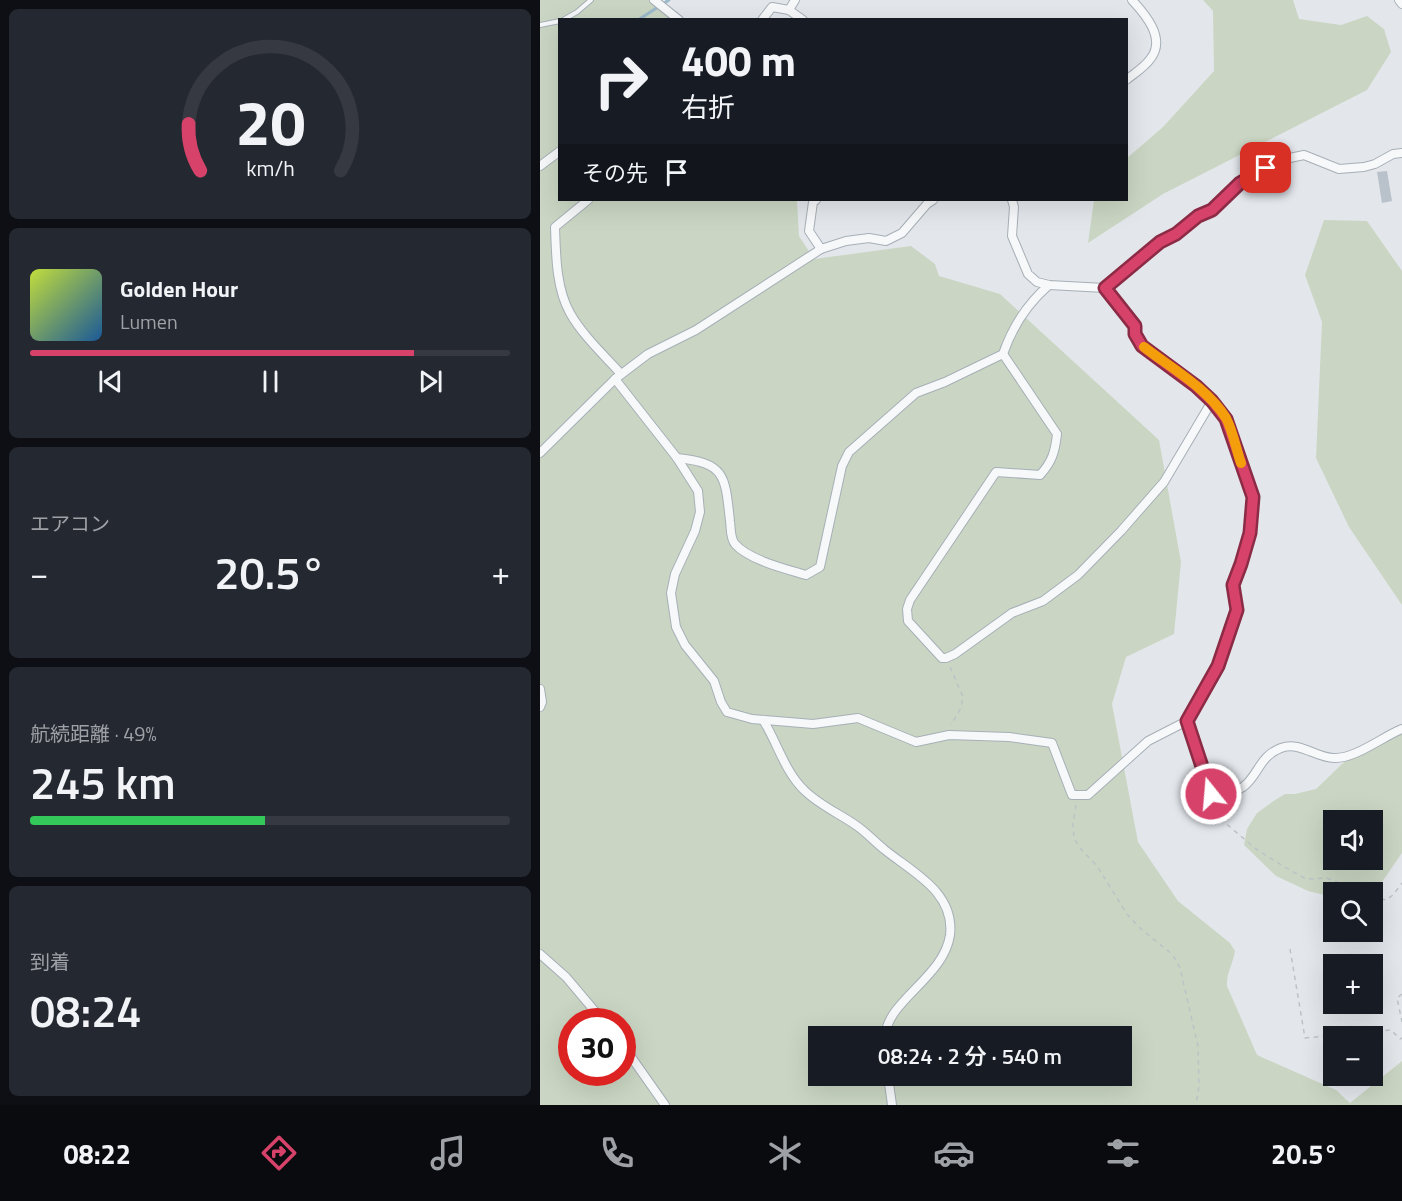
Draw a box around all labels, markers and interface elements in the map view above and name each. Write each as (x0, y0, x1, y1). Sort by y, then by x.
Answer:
text: 400 m (681, 28, 796, 92)
icon: right (582, 42, 660, 120)
text: 20 (235, 74, 305, 169)
text: 右折 (681, 86, 735, 127)
pin (1240, 142, 1291, 193)
icon: arrive (1249, 151, 1282, 184)
text: km/h (246, 152, 294, 184)
text: その先 (582, 156, 648, 190)
icon: arrive (660, 156, 693, 189)
text: Golden Hour (120, 272, 238, 306)
text: Lumen (120, 306, 178, 337)
icon: previous (94, 365, 127, 398)
icon: pause (254, 365, 287, 398)
icon: next (414, 365, 447, 398)
text: エアコン (30, 508, 110, 539)
text: 20.5° (214, 538, 326, 606)
text: − (30, 548, 48, 598)
text: + (492, 548, 510, 598)
text: 航続距離 · 49% (30, 718, 157, 749)
text: 245 km (30, 748, 176, 816)
position arrow (1179, 762, 1243, 826)
map controls (1323, 810, 1383, 1086)
button: sound (1323, 810, 1383, 870)
button: search (1323, 882, 1383, 942)
text: 到着 (30, 946, 70, 977)
button: + (1323, 954, 1383, 1014)
text: 08:24 (30, 976, 142, 1044)
speed limit sign: 30 (558, 1008, 636, 1086)
button: − (1323, 1026, 1383, 1086)
text: 08:24 · 2 分 · 540 m (878, 1039, 1062, 1073)
icon: directions (258, 1132, 300, 1174)
icon: music (427, 1132, 469, 1174)
icon: phone (596, 1132, 638, 1174)
icon: climate (764, 1132, 806, 1174)
icon: car (933, 1132, 975, 1174)
icon: filters (1102, 1132, 1144, 1174)
text: 08:22 (63, 1133, 131, 1174)
text: 20.5° (1271, 1133, 1338, 1174)

